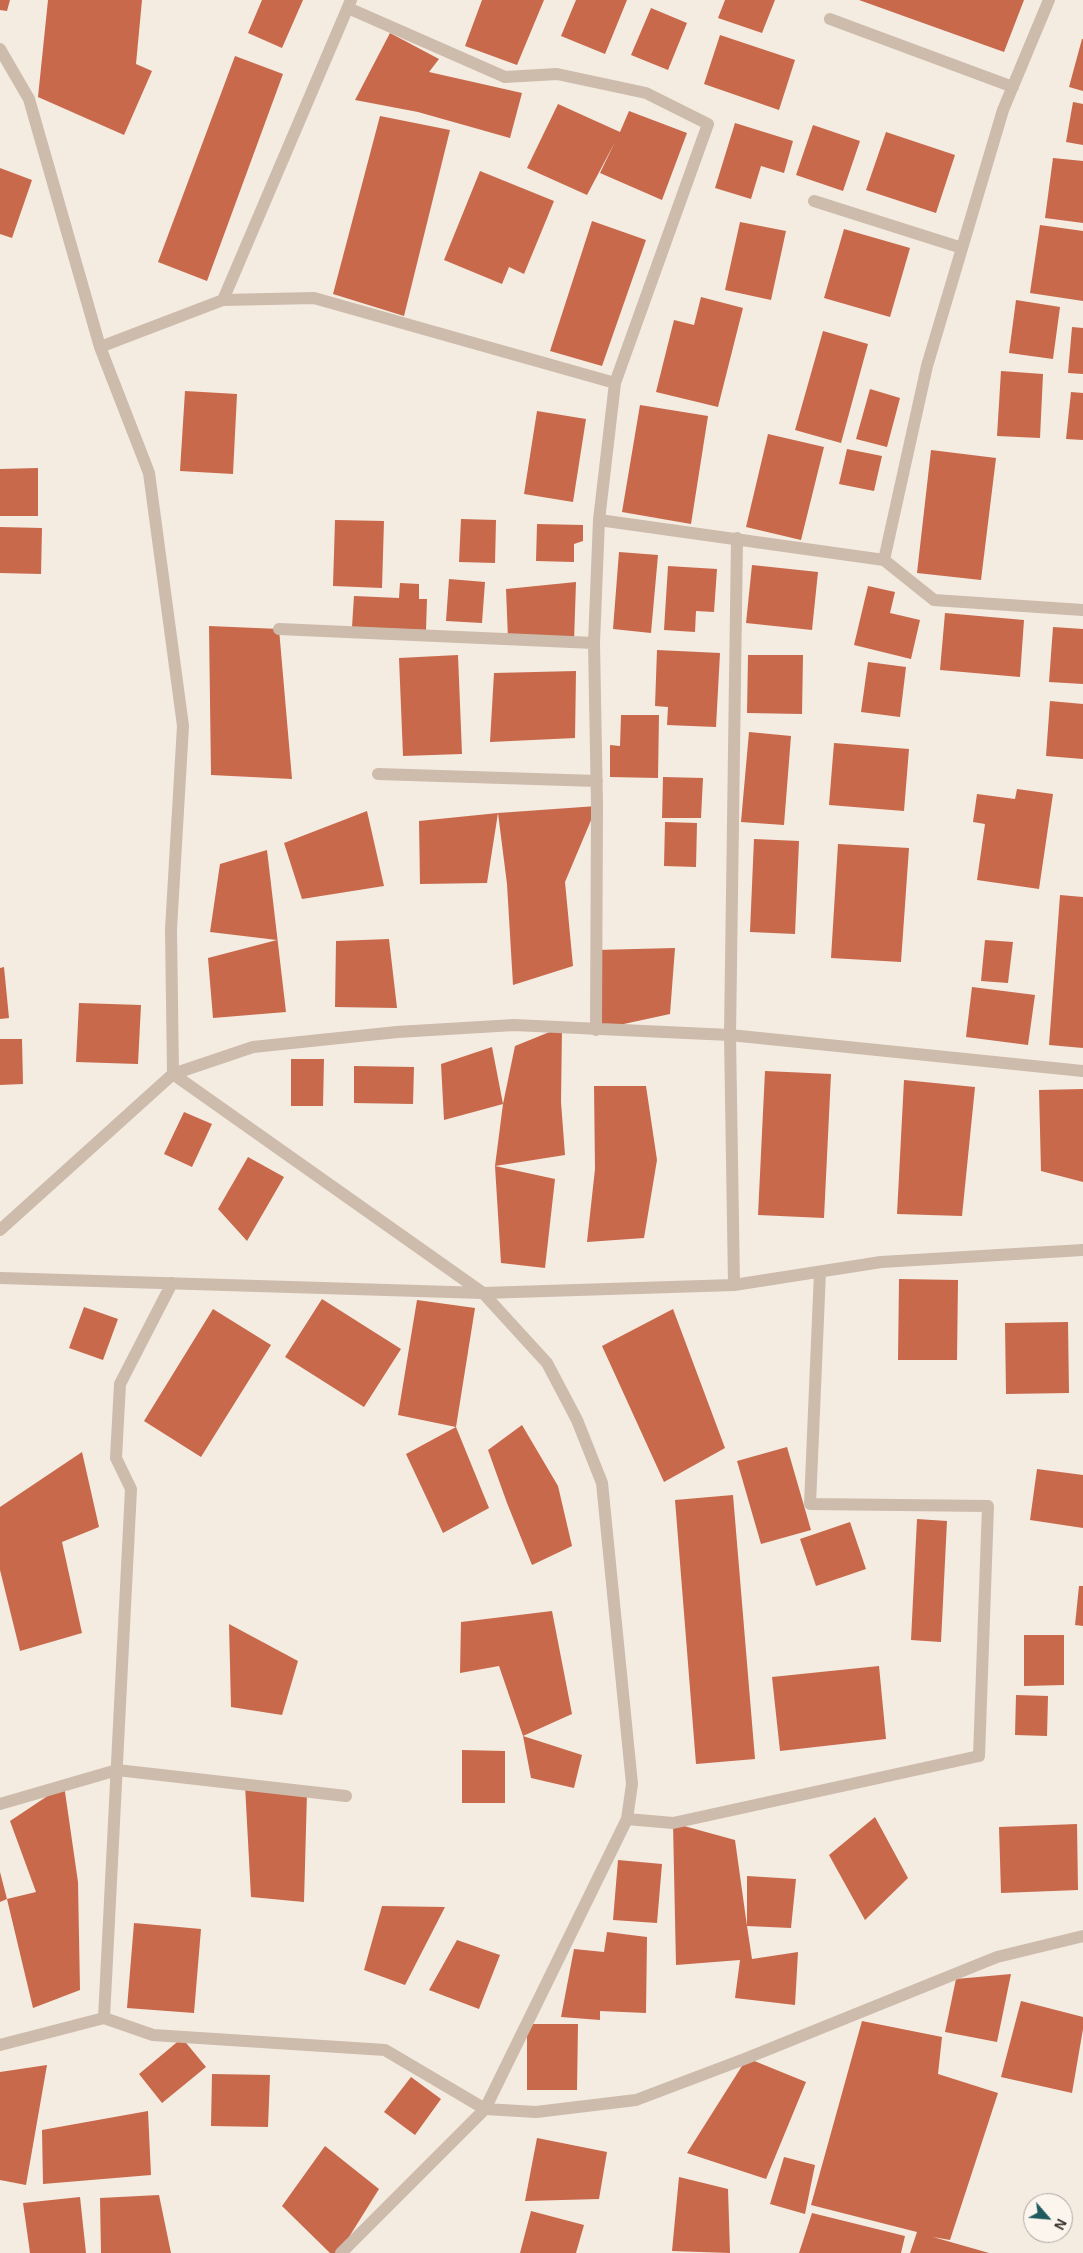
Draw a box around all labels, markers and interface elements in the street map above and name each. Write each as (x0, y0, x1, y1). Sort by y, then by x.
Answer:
north arrow (1023, 2193, 1073, 2243)
text: N (1051, 2216, 1070, 2232)

